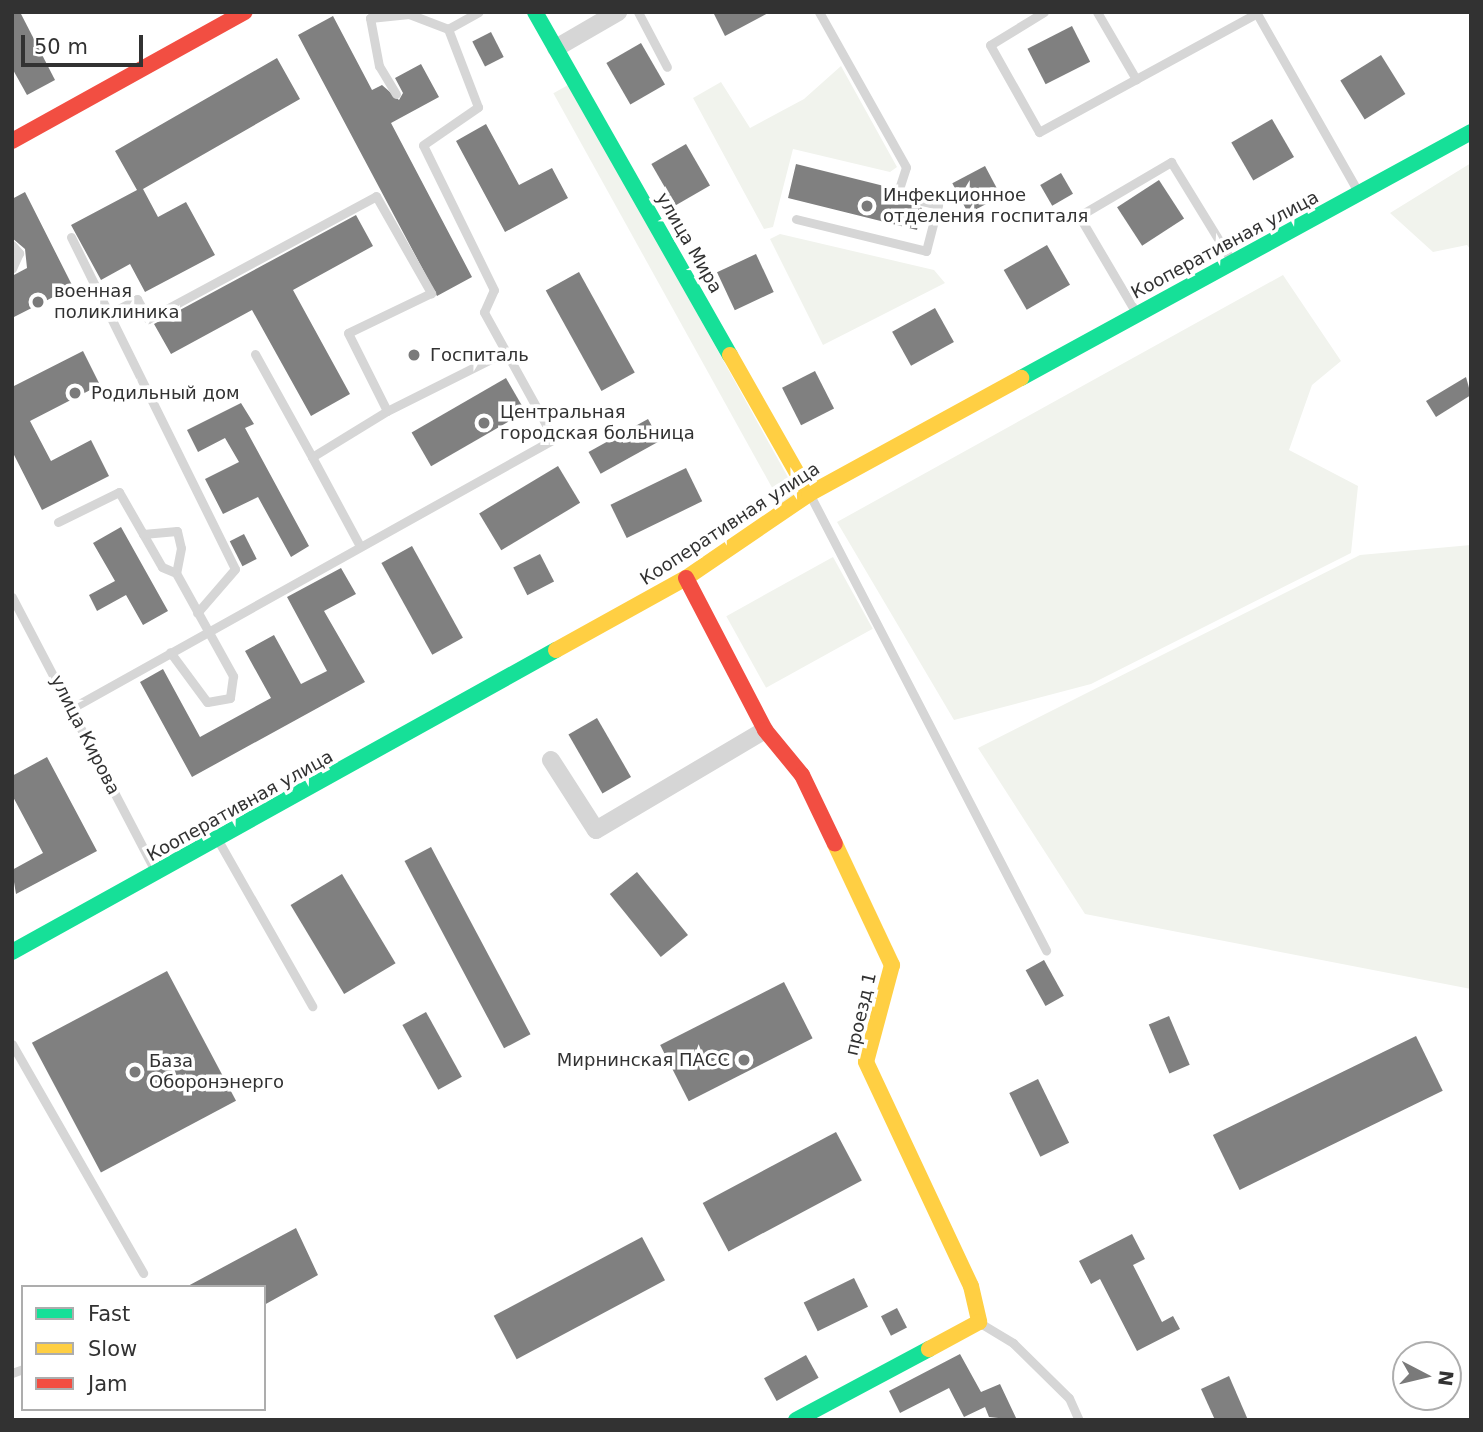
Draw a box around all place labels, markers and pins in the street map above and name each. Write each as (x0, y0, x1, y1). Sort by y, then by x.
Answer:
place label: Инфекционное отделения госпиталя (883, 185, 1088, 228)
marker: Инфекционное отделения госпиталя (857, 196, 877, 216)
place label: военная поликлиника (54, 281, 179, 324)
marker: военная поликлиника (28, 292, 48, 312)
place label: Госпиталь (430, 344, 529, 366)
marker: Госпиталь (404, 345, 424, 365)
place label: Родильный дом (91, 382, 240, 404)
marker: Родильный дом (65, 383, 85, 403)
place label: Центральная городская больница (500, 402, 695, 444)
marker: Центральная городская больница (474, 413, 494, 433)
place label: Мирнинская ПАСС (557, 1049, 730, 1071)
place label: База Оборонэнерго (149, 1051, 284, 1094)
marker: Мирнинская ПАСС (736, 1052, 752, 1068)
marker: База Оборонэнерго (127, 1064, 143, 1080)

